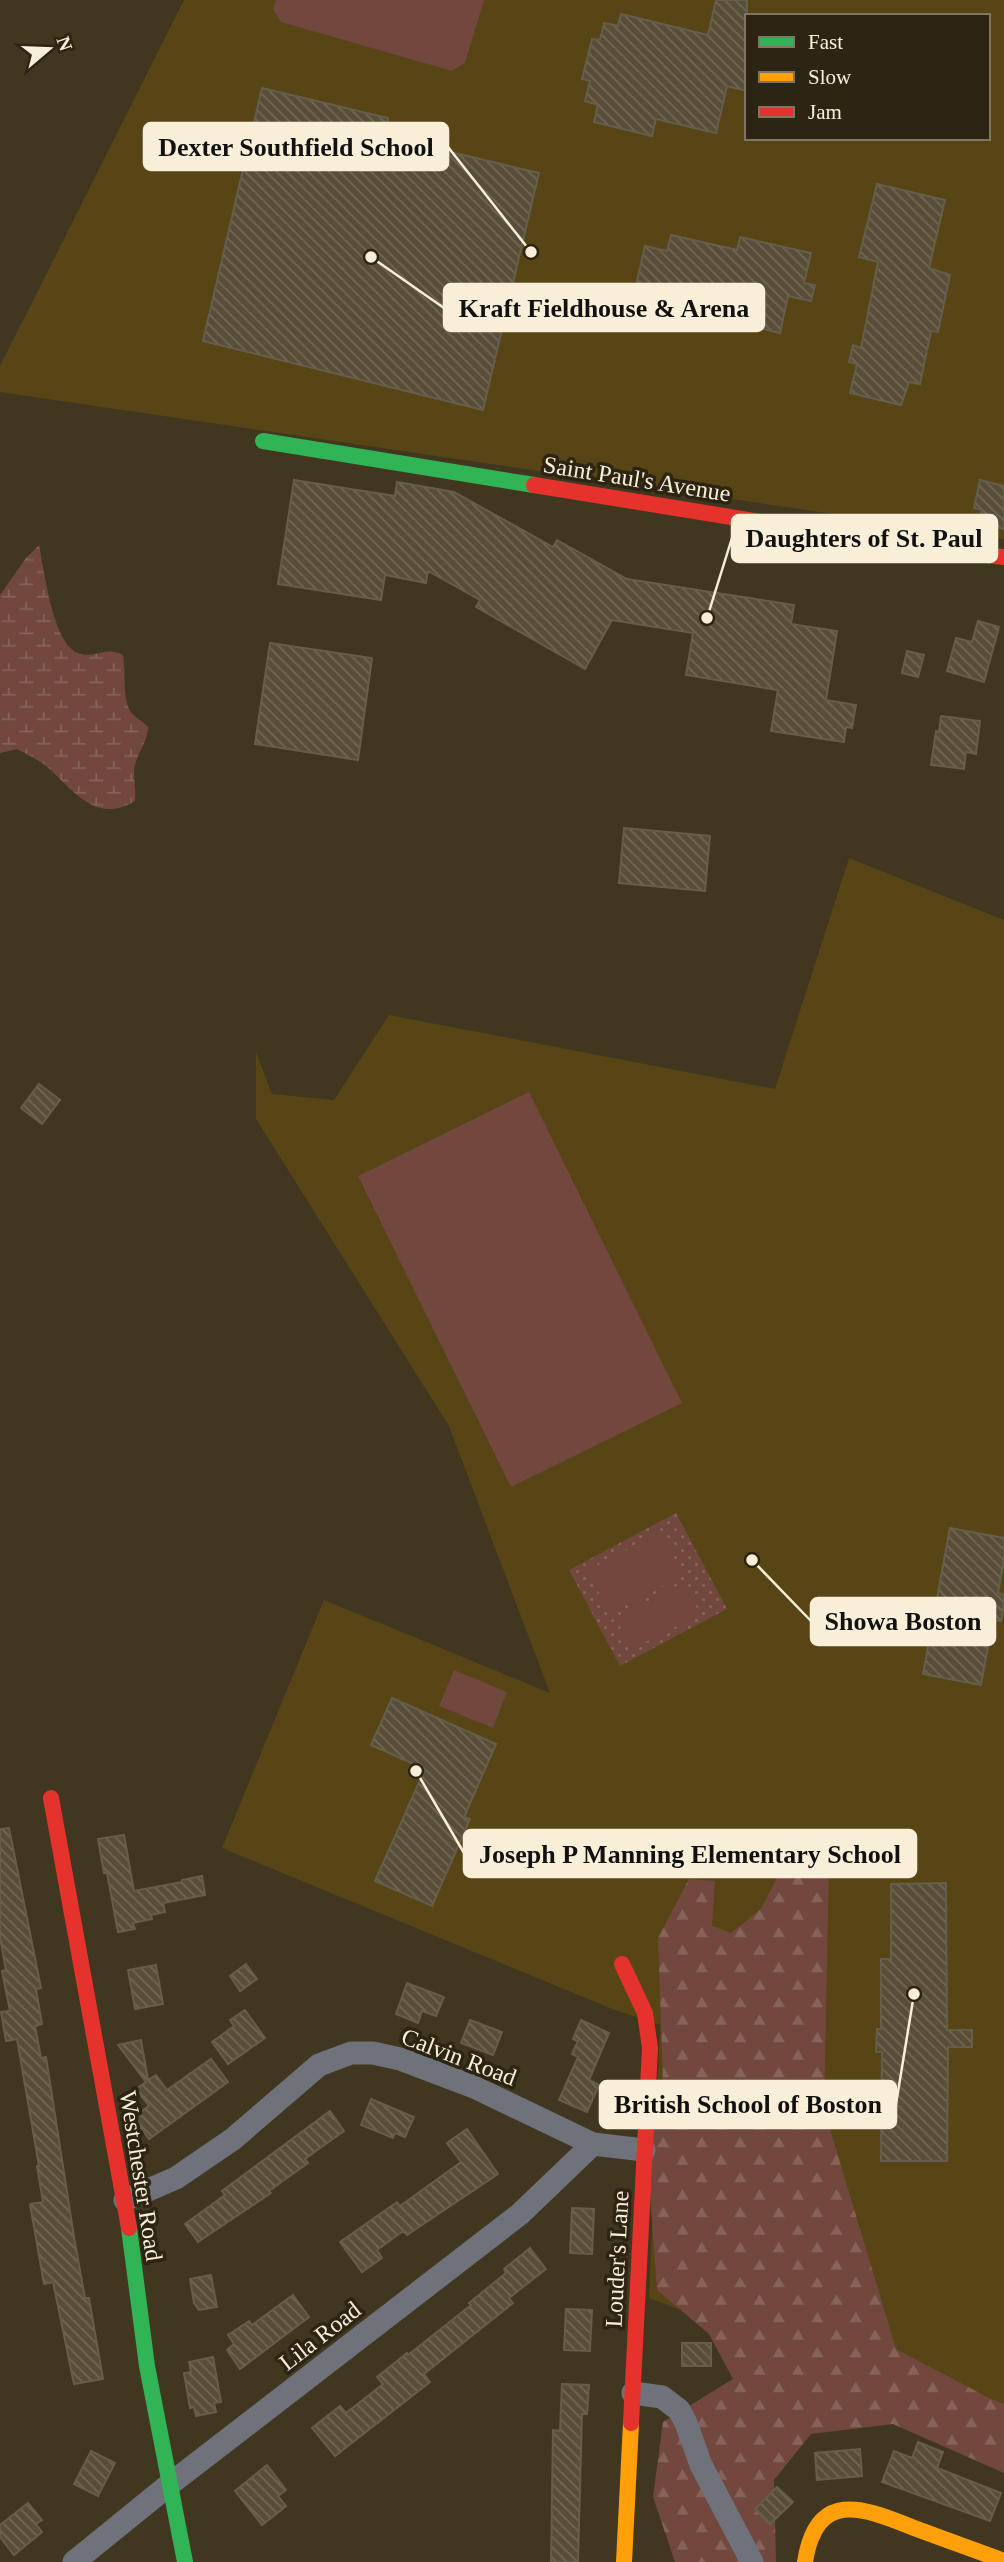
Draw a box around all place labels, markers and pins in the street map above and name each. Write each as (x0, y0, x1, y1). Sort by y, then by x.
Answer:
callout: Dexter Southfield School (144, 123, 448, 170)
callout: Kraft Fieldhouse & Arena (444, 284, 764, 331)
callout: Daughters of St. Paul (732, 515, 997, 562)
callout: Showa Boston (811, 1598, 995, 1645)
callout: Joseph P Manning Elementary School (464, 1830, 916, 1877)
callout: British School of Boston (600, 2081, 896, 2128)

